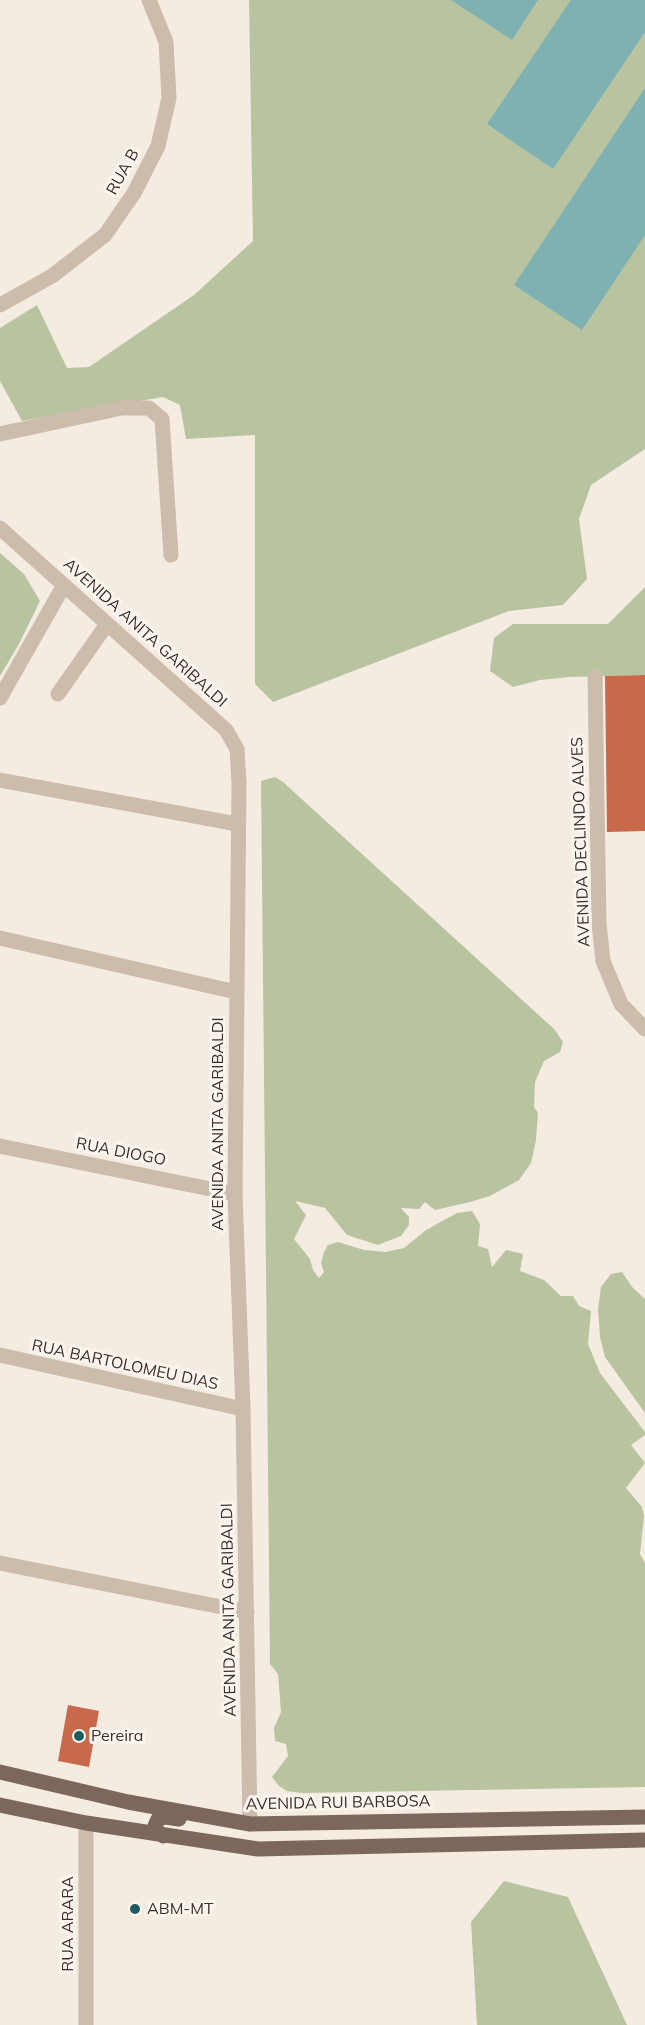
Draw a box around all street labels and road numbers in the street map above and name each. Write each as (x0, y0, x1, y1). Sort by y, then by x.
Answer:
street label: RUA B (103, 146, 143, 198)
street label: AVENIDA ANITA GARIBALDI (59, 554, 231, 712)
street label: AVENIDA DECLINDO ALVES (568, 737, 594, 947)
street label: AVENIDA ANITA GARIBALDI (208, 1017, 228, 1231)
street label: RUA DIOGO (74, 1134, 168, 1170)
street label: RUA BARTOLOMEU DIAS (30, 1336, 220, 1394)
street label: AVENIDA ANITA GARIBALDI (218, 1503, 240, 1717)
street label: AVENIDA RUI BARBOSA (245, 1792, 431, 1814)
street label: RUA ARARA (58, 1876, 78, 1972)

